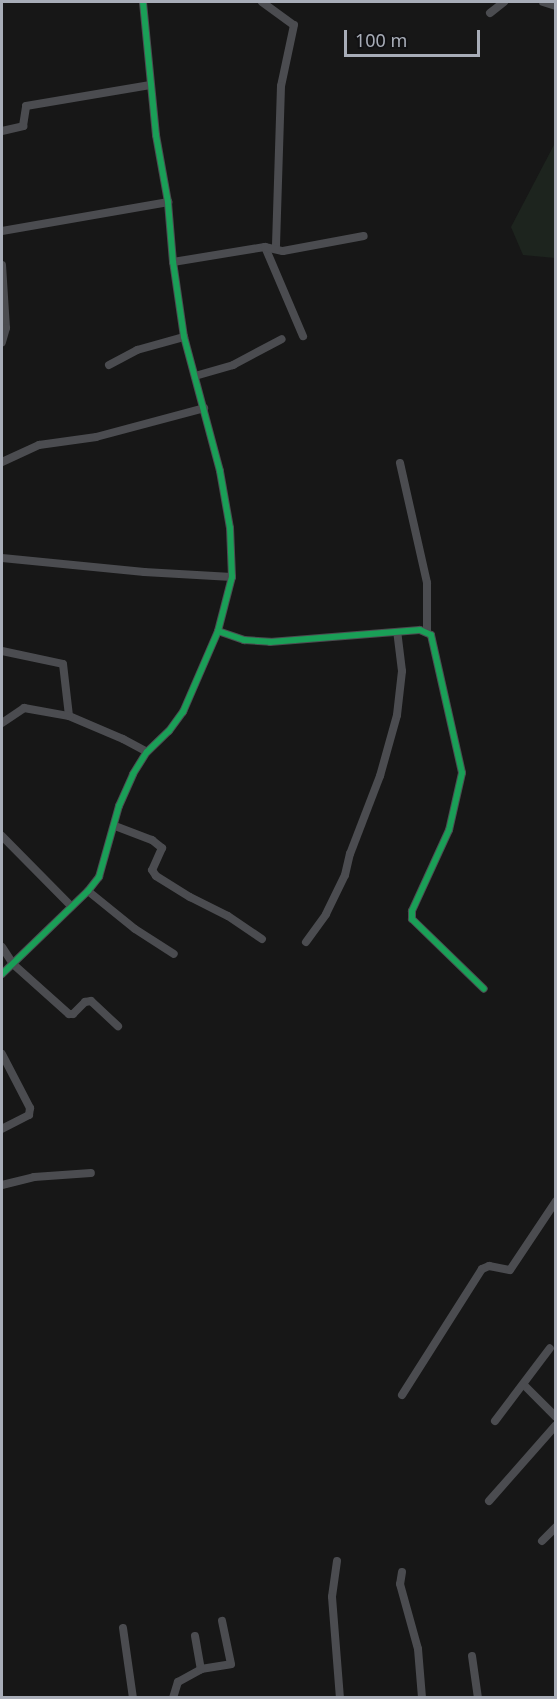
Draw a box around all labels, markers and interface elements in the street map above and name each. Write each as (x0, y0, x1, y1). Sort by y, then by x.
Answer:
scale bar (347, 18, 484, 56)
text: 100 m (355, 28, 407, 52)

